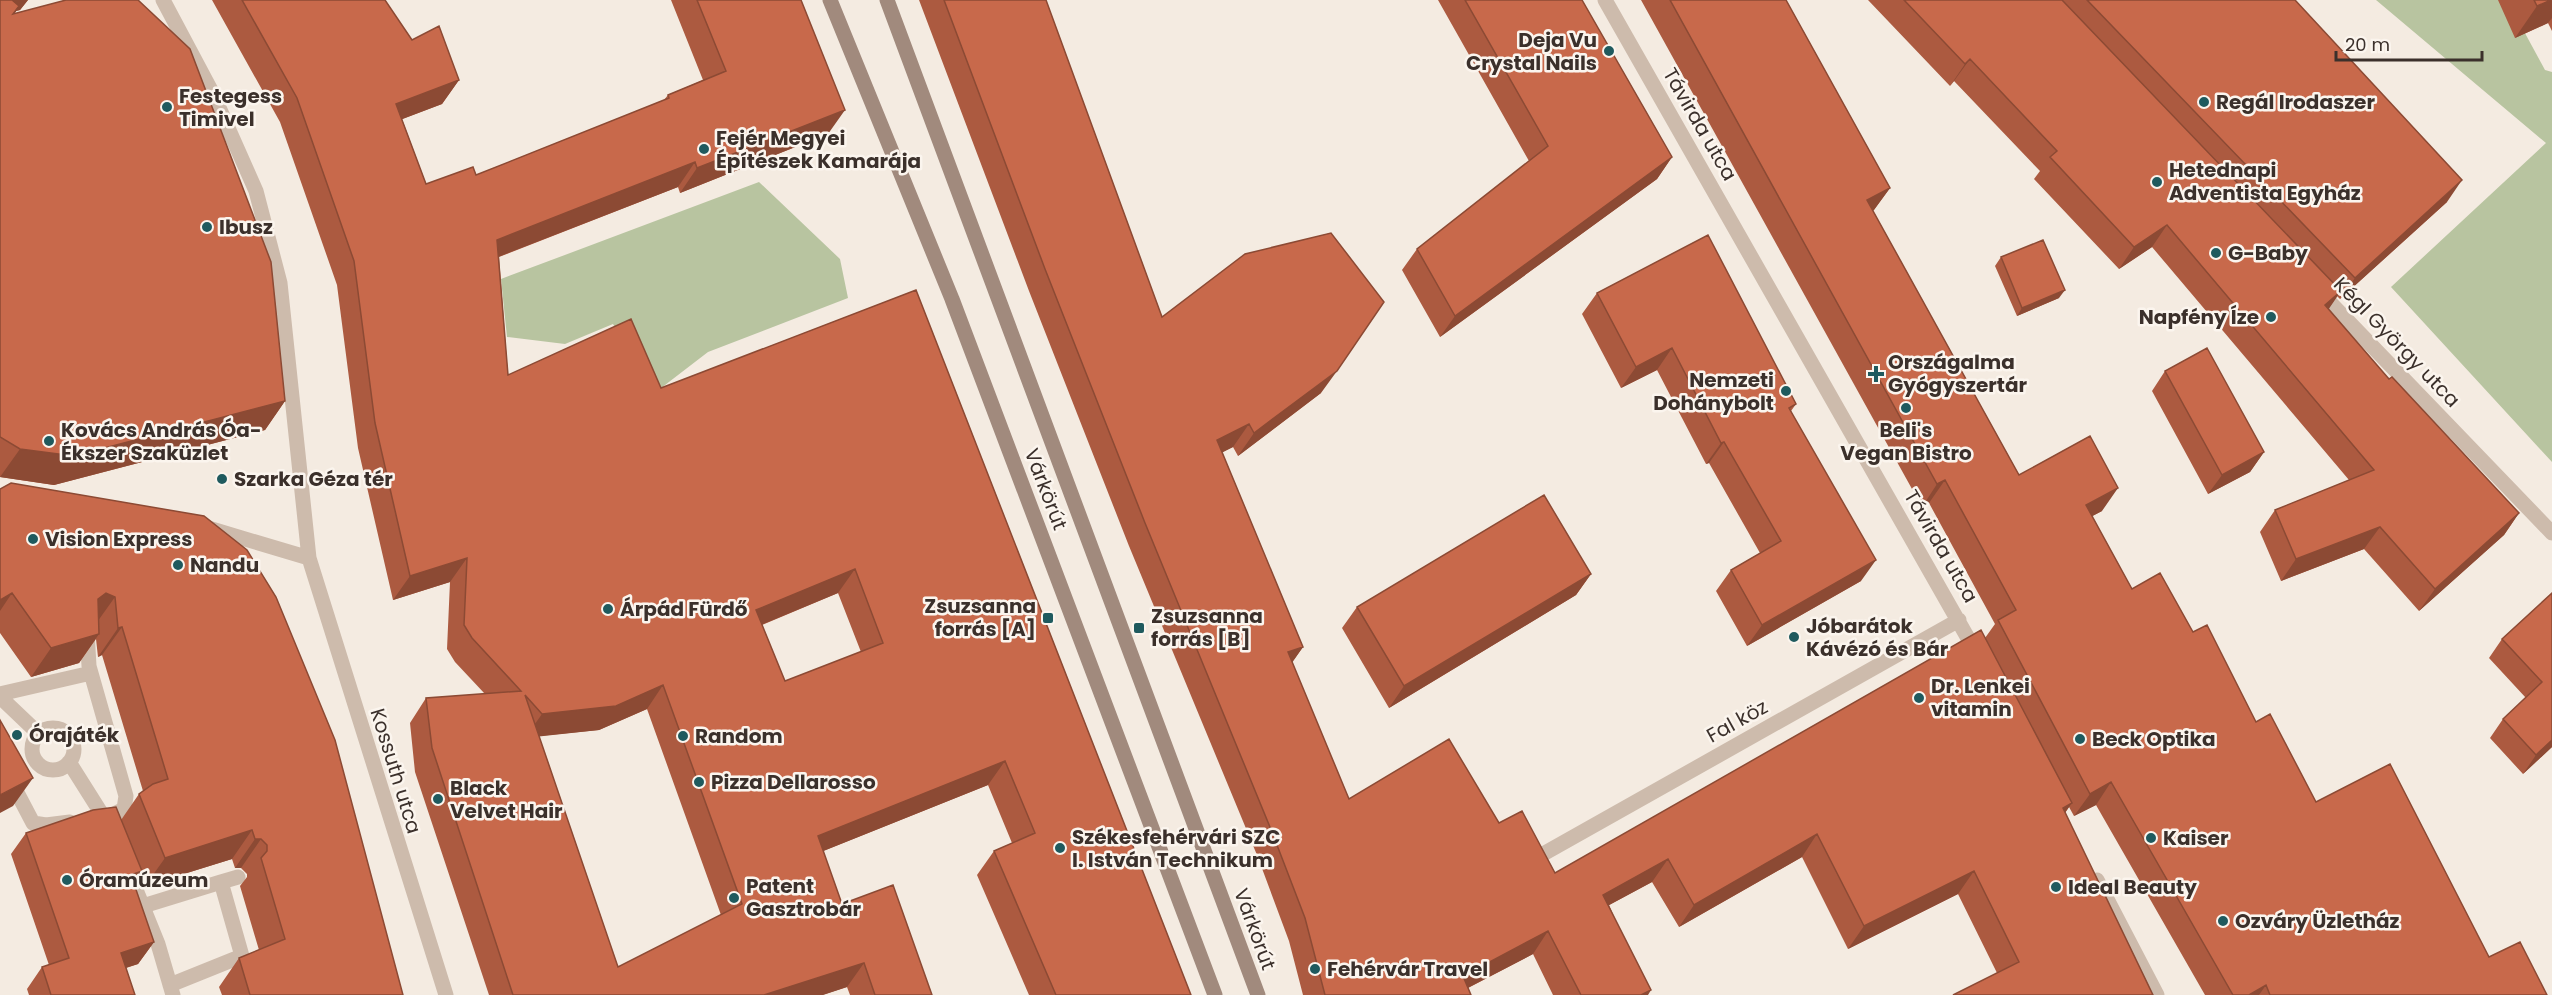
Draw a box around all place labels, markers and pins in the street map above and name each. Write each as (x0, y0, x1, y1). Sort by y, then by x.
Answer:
place label: Deja Vu Crystal Nails (1466, 26, 1597, 77)
marker: Deja Vu Crystal Nails (1602, 44, 1616, 58)
place label: Festegess Timivel (179, 82, 282, 133)
place label: Regál Irodaszer (2216, 88, 2375, 116)
marker: Regál Irodaszer (2197, 95, 2211, 109)
marker: Festegess Timivel (160, 100, 174, 114)
place label: Fejér Megyei Építészek Kamarája (716, 124, 921, 175)
marker: Fejér Megyei Építészek Kamarája (697, 142, 711, 156)
place label: Hetednapi Adventista Egyház (2169, 156, 2361, 207)
marker: Hetednapi Adventista Egyház (2150, 175, 2164, 189)
place label: Ibusz (219, 213, 273, 241)
marker: Ibusz (200, 220, 214, 234)
place label: G-Baby (2228, 239, 2308, 267)
marker: G-Baby (2209, 246, 2223, 260)
place label: Napfény Íze (2139, 303, 2259, 331)
marker: Napfény Íze (2264, 310, 2278, 324)
place label: Országalma Gyógyszertár (1888, 348, 2027, 399)
place label: Nemzeti Dohánybolt (1653, 366, 1774, 417)
marker: Országalma Gyógyszertár (1869, 367, 1883, 381)
marker: Nemzeti Dohánybolt (1779, 384, 1793, 398)
marker: Beli's Vegan Bistro (1899, 401, 1913, 415)
place label: Kovács András Óa- Ékszer Szaküzlet (61, 416, 262, 467)
place label: Beli's Vegan Bistro (1840, 416, 1972, 467)
marker: Kovács András Óa- Ékszer Szaküzlet (42, 434, 56, 448)
place label: Szarka Géza tér (234, 465, 393, 493)
marker: Szarka Géza tér (215, 472, 229, 486)
place label: Vision Express (45, 525, 192, 553)
marker: Vision Express (26, 532, 40, 546)
place label: Nandu (190, 551, 259, 579)
marker: Nandu (171, 558, 185, 572)
place label: Zsuzsanna forrás [A] (924, 592, 1036, 643)
place label: Árpád Fürdő (620, 595, 748, 623)
marker: Árpád Fürdő (601, 602, 615, 616)
place label: Zsuzsanna forrás [B] (1151, 602, 1263, 653)
marker: Zsuzsanna forrás [A] (1041, 611, 1055, 625)
place label: Jóbarátok Kávézó és Bár (1806, 612, 1949, 663)
marker: Zsuzsanna forrás [B] (1132, 621, 1146, 635)
marker: Jóbarátok Kávézó és Bár (1787, 630, 1801, 644)
place label: Dr. Lenkei vitamin (1931, 672, 2030, 723)
marker: Dr. Lenkei vitamin (1912, 691, 1926, 705)
place label: Órajáték (29, 721, 120, 749)
place label: Random (695, 722, 783, 750)
place label: Beck Optika (2092, 725, 2215, 753)
marker: Órajáték (10, 728, 24, 742)
marker: Random (676, 729, 690, 743)
marker: Beck Optika (2073, 732, 2087, 746)
place label: Pizza Dellarosso (711, 768, 876, 796)
place label: Black Velvet Hair (450, 774, 563, 825)
marker: Pizza Dellarosso (692, 775, 706, 789)
marker: Black Velvet Hair (431, 792, 445, 806)
place label: Székesfehérvári SZC I. István Technikum (1072, 823, 1281, 874)
place label: Kaiser (2163, 824, 2229, 852)
marker: Kaiser (2144, 831, 2158, 845)
marker: Székesfehérvári SZC I. István Technikum (1053, 841, 1067, 855)
place label: Óramúzeum (79, 866, 208, 894)
place label: Patent Gasztrobár (746, 872, 861, 923)
marker: Óramúzeum (60, 873, 74, 887)
place label: Ideal Beauty (2068, 873, 2197, 901)
marker: Ideal Beauty (2049, 880, 2063, 894)
marker: Patent Gasztrobár (727, 891, 741, 905)
place label: Ozváry Üzletház (2235, 907, 2400, 935)
marker: Ozváry Üzletház (2216, 914, 2230, 928)
place label: Fehérvár Travel (1327, 955, 1488, 983)
marker: Fehérvár Travel (1308, 962, 1322, 976)

